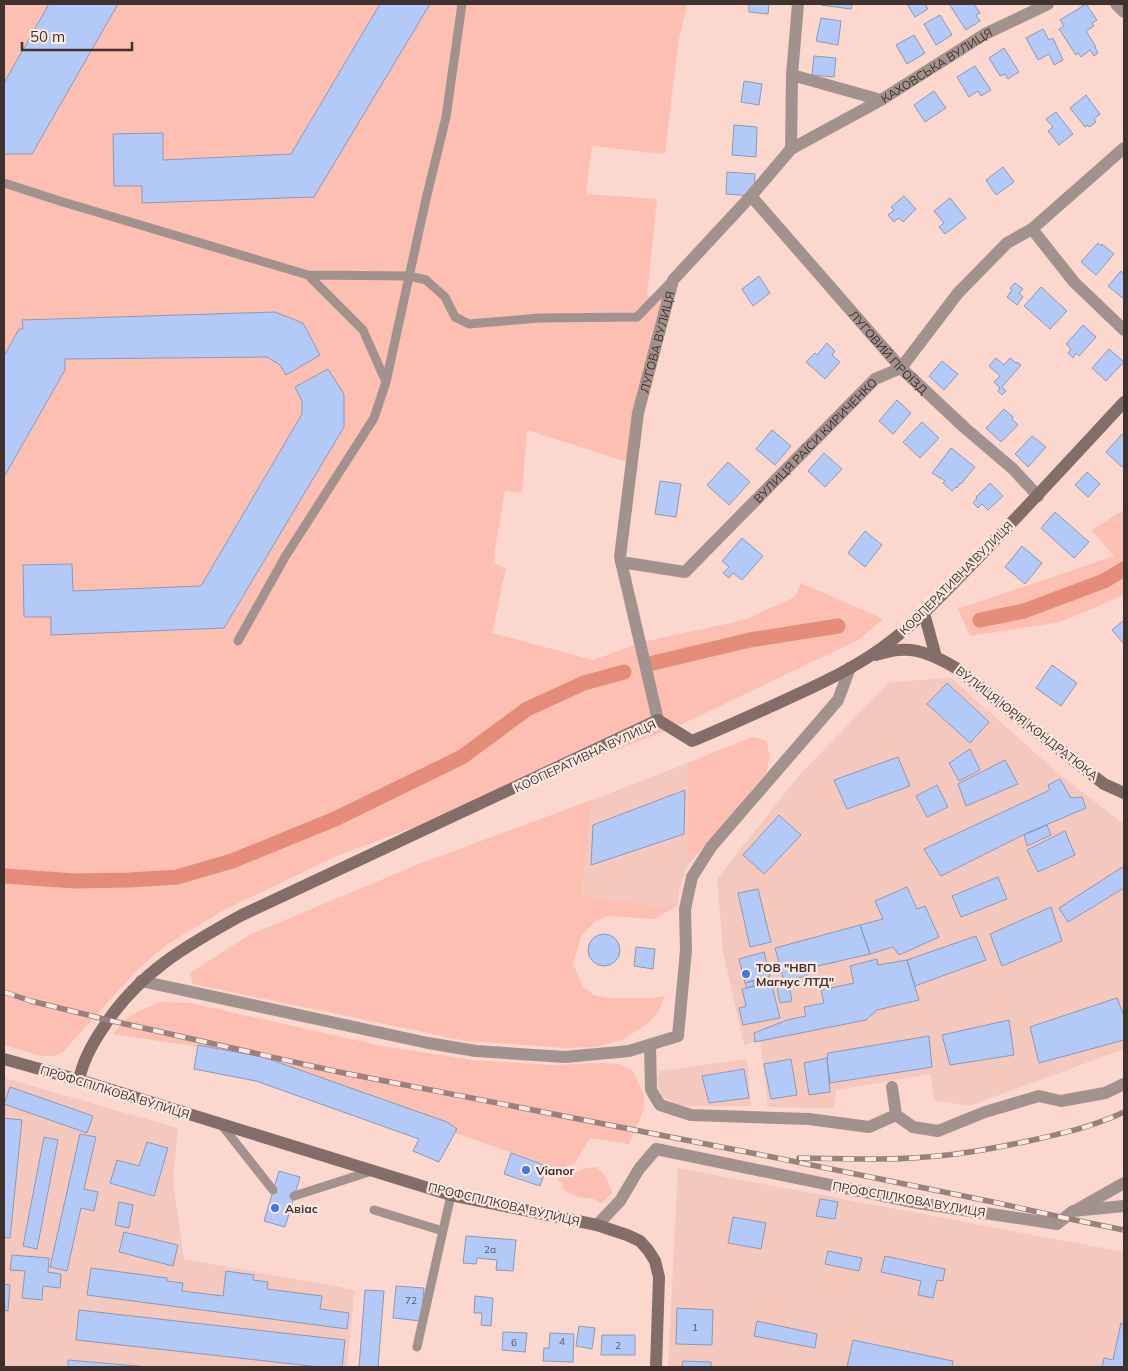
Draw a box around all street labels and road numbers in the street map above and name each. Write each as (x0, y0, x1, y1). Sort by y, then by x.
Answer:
street label: КАХОВСЬКА ВУЛИЦЯ (878, 24, 994, 106)
street label: ЛУГОВА ВУЛИЦЯ (636, 289, 677, 394)
street label: ЛУГОВИЙ ПРОЇЗД (846, 307, 931, 397)
street label: ВУЛИЦЯ РАЇСИ КИРИЧЕНКО (750, 374, 880, 506)
street label: КООПЕРАТИВНА ВУЛИЦЯ (896, 518, 1016, 638)
street label: ВУЛИЦЯ ЮРІЯ КОНДРАТЮКА (953, 663, 1101, 783)
street label: КООПЕРАТИВНА ВУЛИЦЯ (512, 717, 658, 795)
street label: ПРОФСПІЛКОВА ВУЛИЦЯ (39, 1062, 191, 1122)
street label: ПРОФСПІЛКОВА ВУЛИЦЯ (831, 1178, 987, 1220)
street label: ПРОФСПІЛКОВА ВУЛИЦЯ (427, 1179, 581, 1229)

